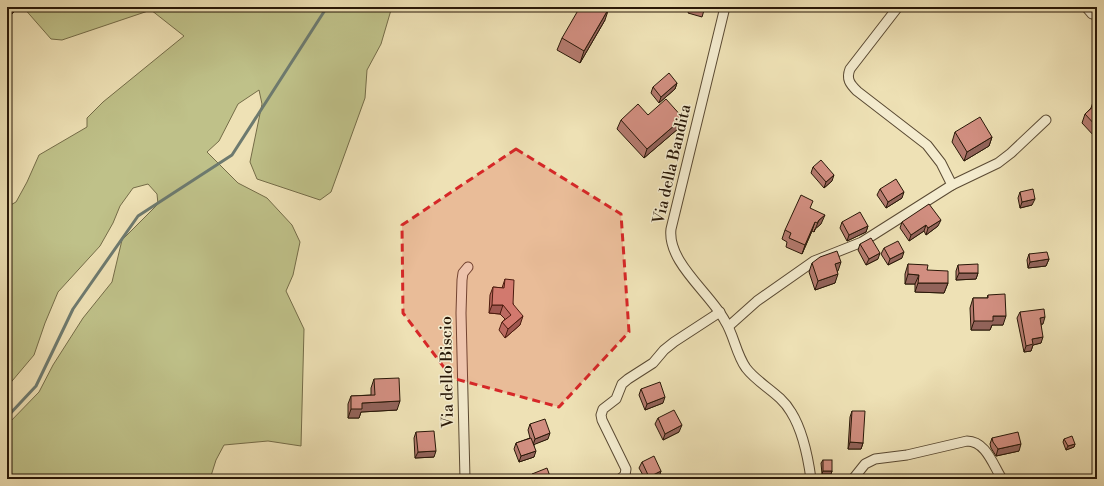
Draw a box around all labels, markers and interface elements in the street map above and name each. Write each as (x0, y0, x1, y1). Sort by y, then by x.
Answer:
street label: Via della Bandita (648, 101, 696, 227)
street label: Via dello Biscio (436, 316, 458, 429)

